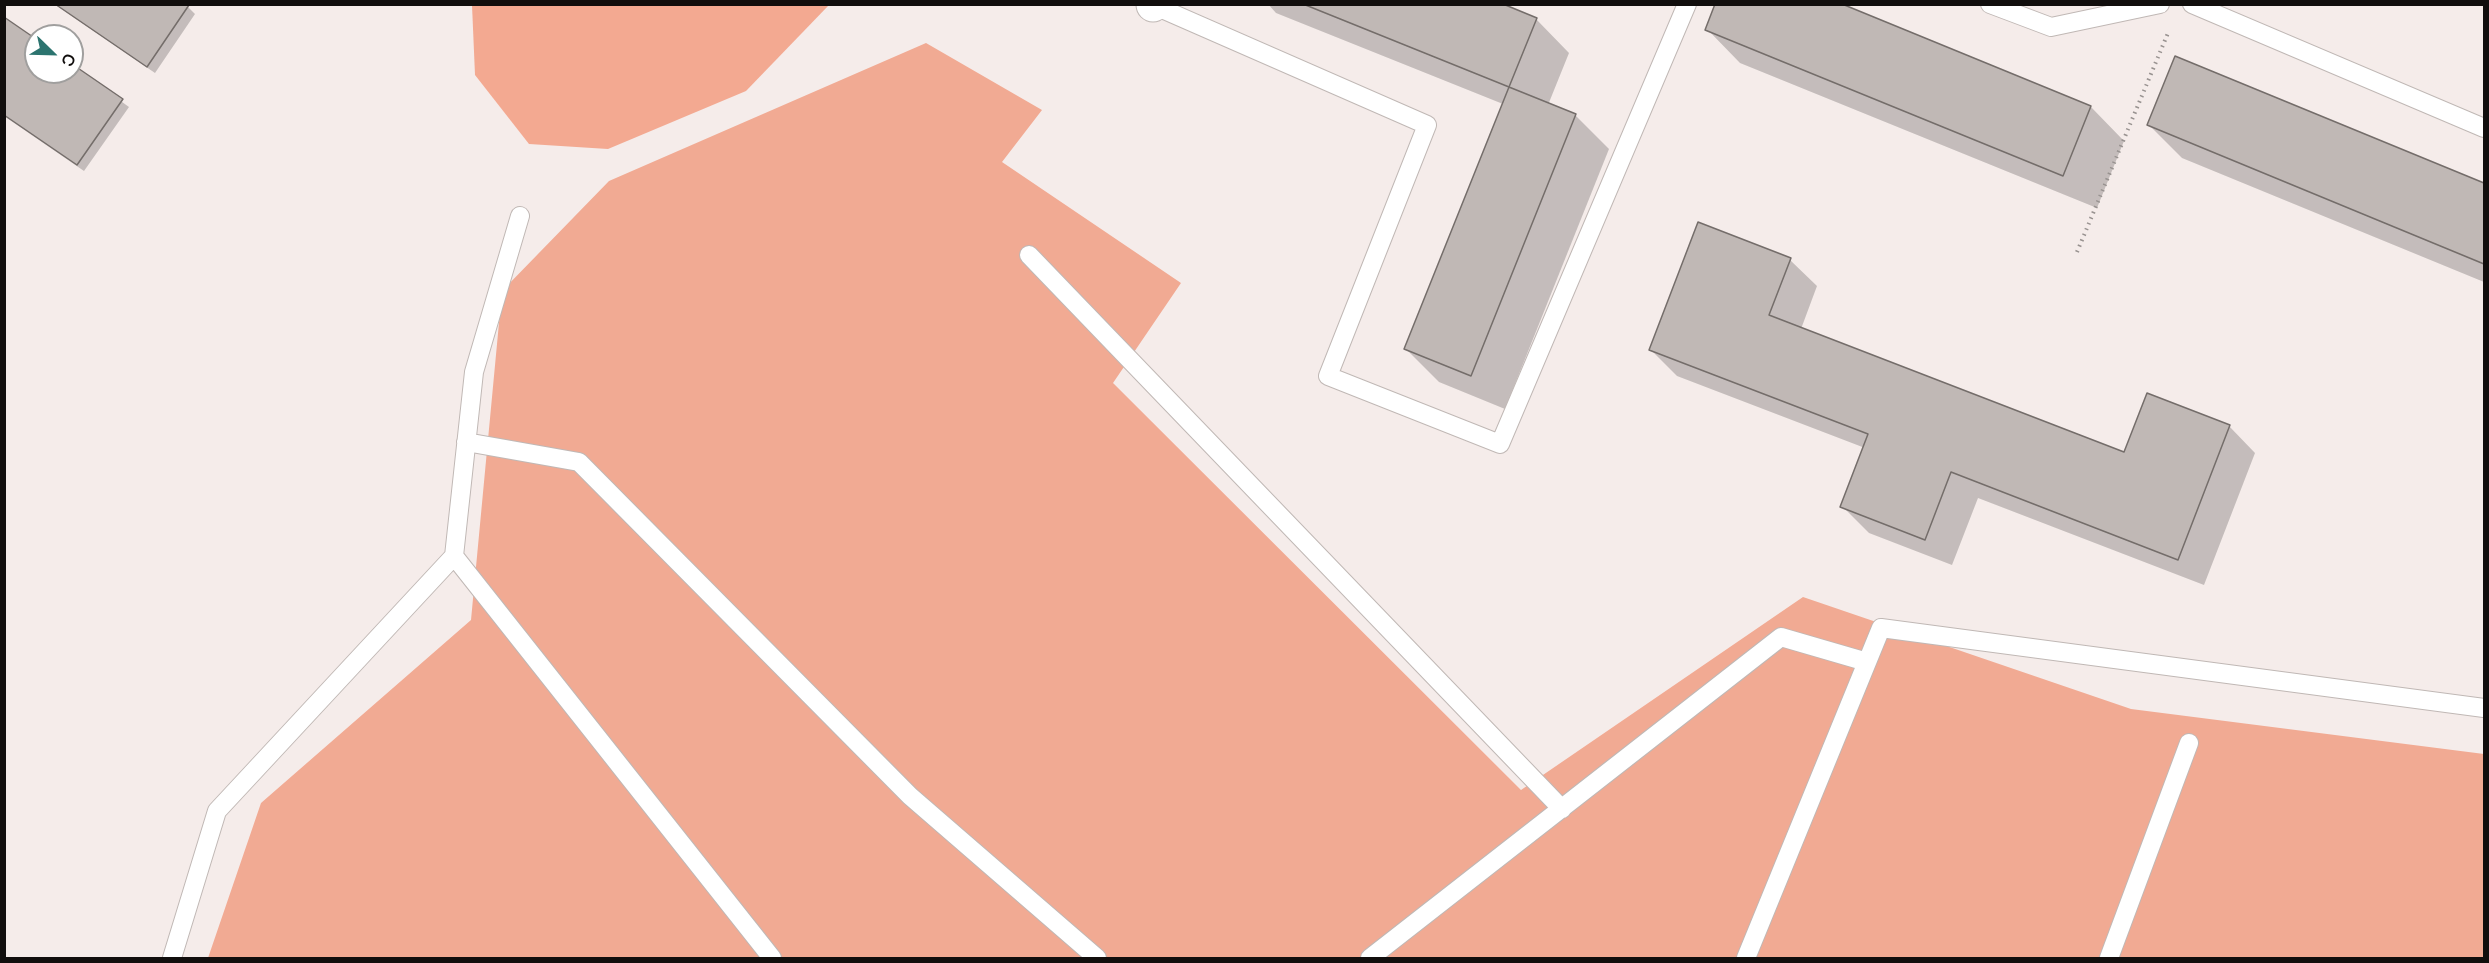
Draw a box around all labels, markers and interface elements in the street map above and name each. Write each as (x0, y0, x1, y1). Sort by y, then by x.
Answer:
north arrow (24, 24, 84, 84)
text: С (56, 51, 81, 70)

